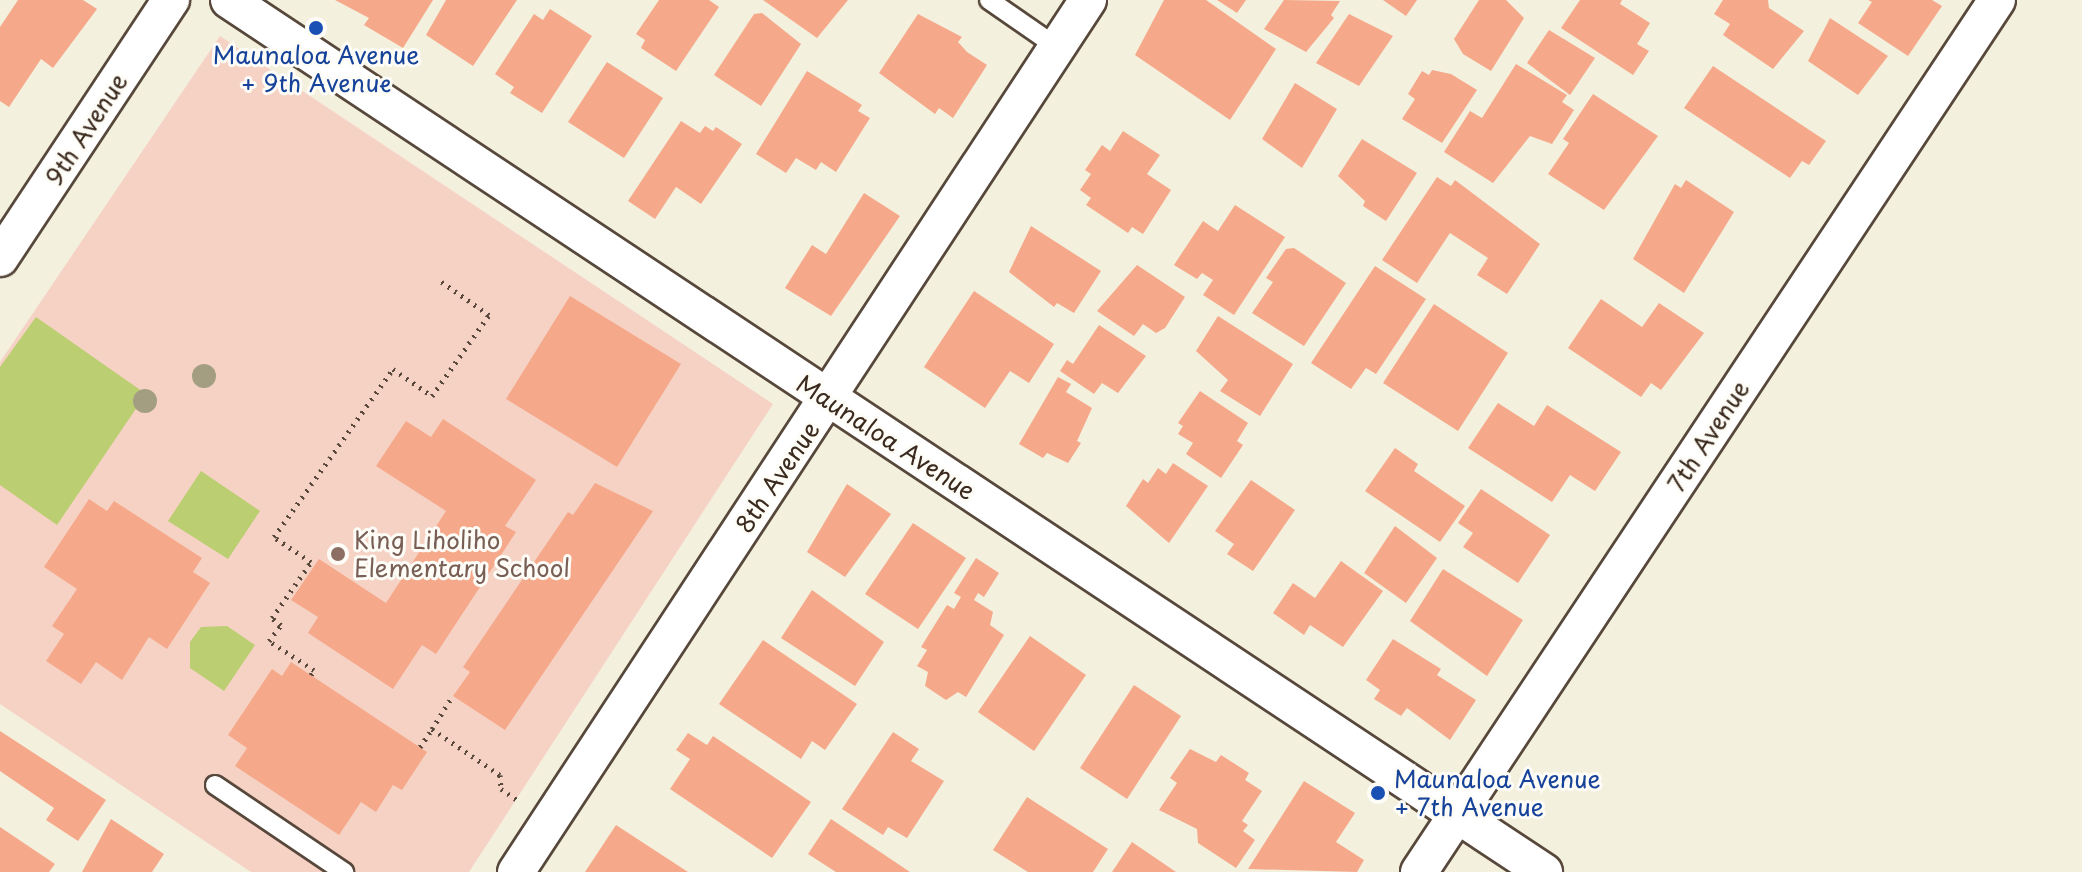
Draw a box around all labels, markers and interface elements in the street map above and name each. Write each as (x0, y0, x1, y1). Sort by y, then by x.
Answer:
marker: Maunaloa Avenue + 9th Avenue (307, 19, 325, 37)
place label: Maunaloa Avenue + 9th Avenue (213, 41, 419, 97)
street label: 9th Avenue (39, 68, 133, 190)
street label: Maunaloa Avenue (792, 369, 980, 505)
street label: 7th Avenue (1661, 375, 1755, 497)
street label: 8th Avenue (729, 415, 825, 539)
place label: King Liholiho Elementary School (354, 526, 570, 582)
marker: King Liholiho Elementary School (329, 545, 347, 563)
place label: Maunaloa Avenue + 7th Avenue (1394, 765, 1600, 821)
marker: Maunaloa Avenue + 7th Avenue (1369, 784, 1387, 802)

